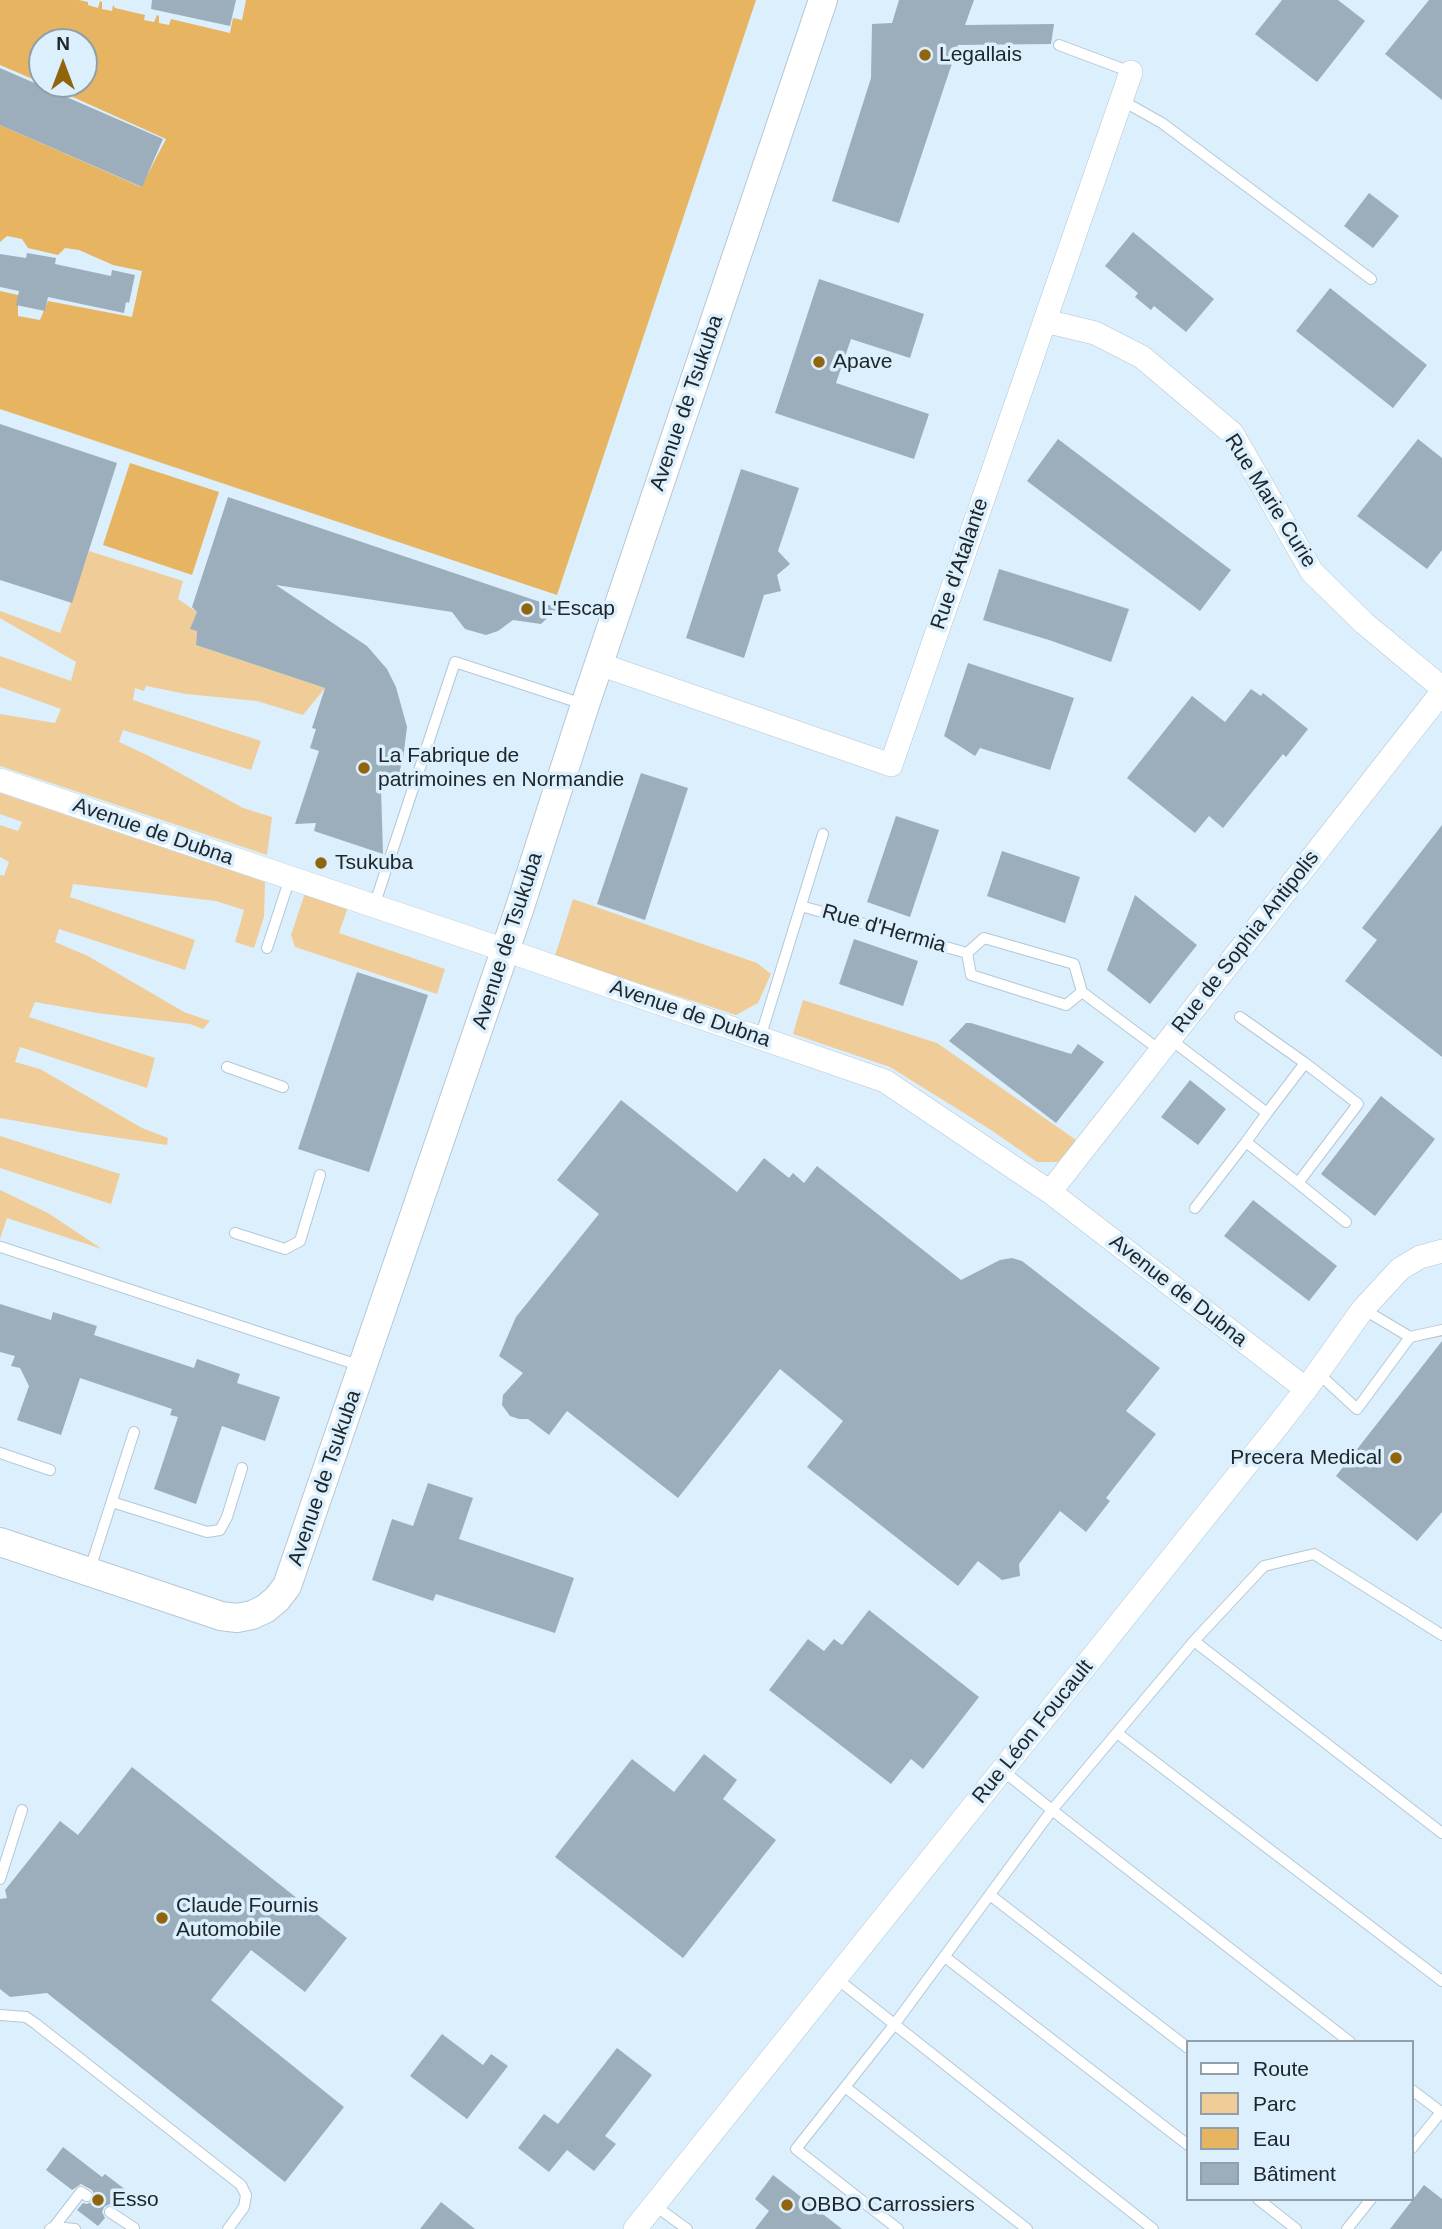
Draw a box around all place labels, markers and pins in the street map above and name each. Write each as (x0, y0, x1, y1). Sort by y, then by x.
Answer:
place label: Legallais (939, 42, 1022, 68)
marker: Legallais (917, 47, 933, 63)
place label: Apave (833, 349, 893, 375)
marker: Apave (811, 354, 827, 370)
place label: L'Escap (541, 596, 615, 622)
marker: L'Escap (519, 601, 535, 617)
place label: La Fabrique de patrimoines en Normandie (378, 743, 624, 793)
marker: La Fabrique de patrimoines en Normandie (356, 760, 372, 776)
place label: Tsukuba (335, 850, 413, 876)
marker: Tsukuba (313, 855, 329, 871)
place label: Precera Medical (1230, 1445, 1382, 1471)
marker: Precera Medical (1388, 1450, 1404, 1466)
place label: Claude Fournis Automobile (176, 1893, 318, 1943)
marker: Claude Fournis Automobile (154, 1910, 170, 1926)
place label: Esso (112, 2187, 159, 2213)
marker: Esso (90, 2192, 106, 2208)
place label: OBBO Carrossiers (801, 2192, 975, 2218)
marker: OBBO Carrossiers (779, 2197, 795, 2213)

